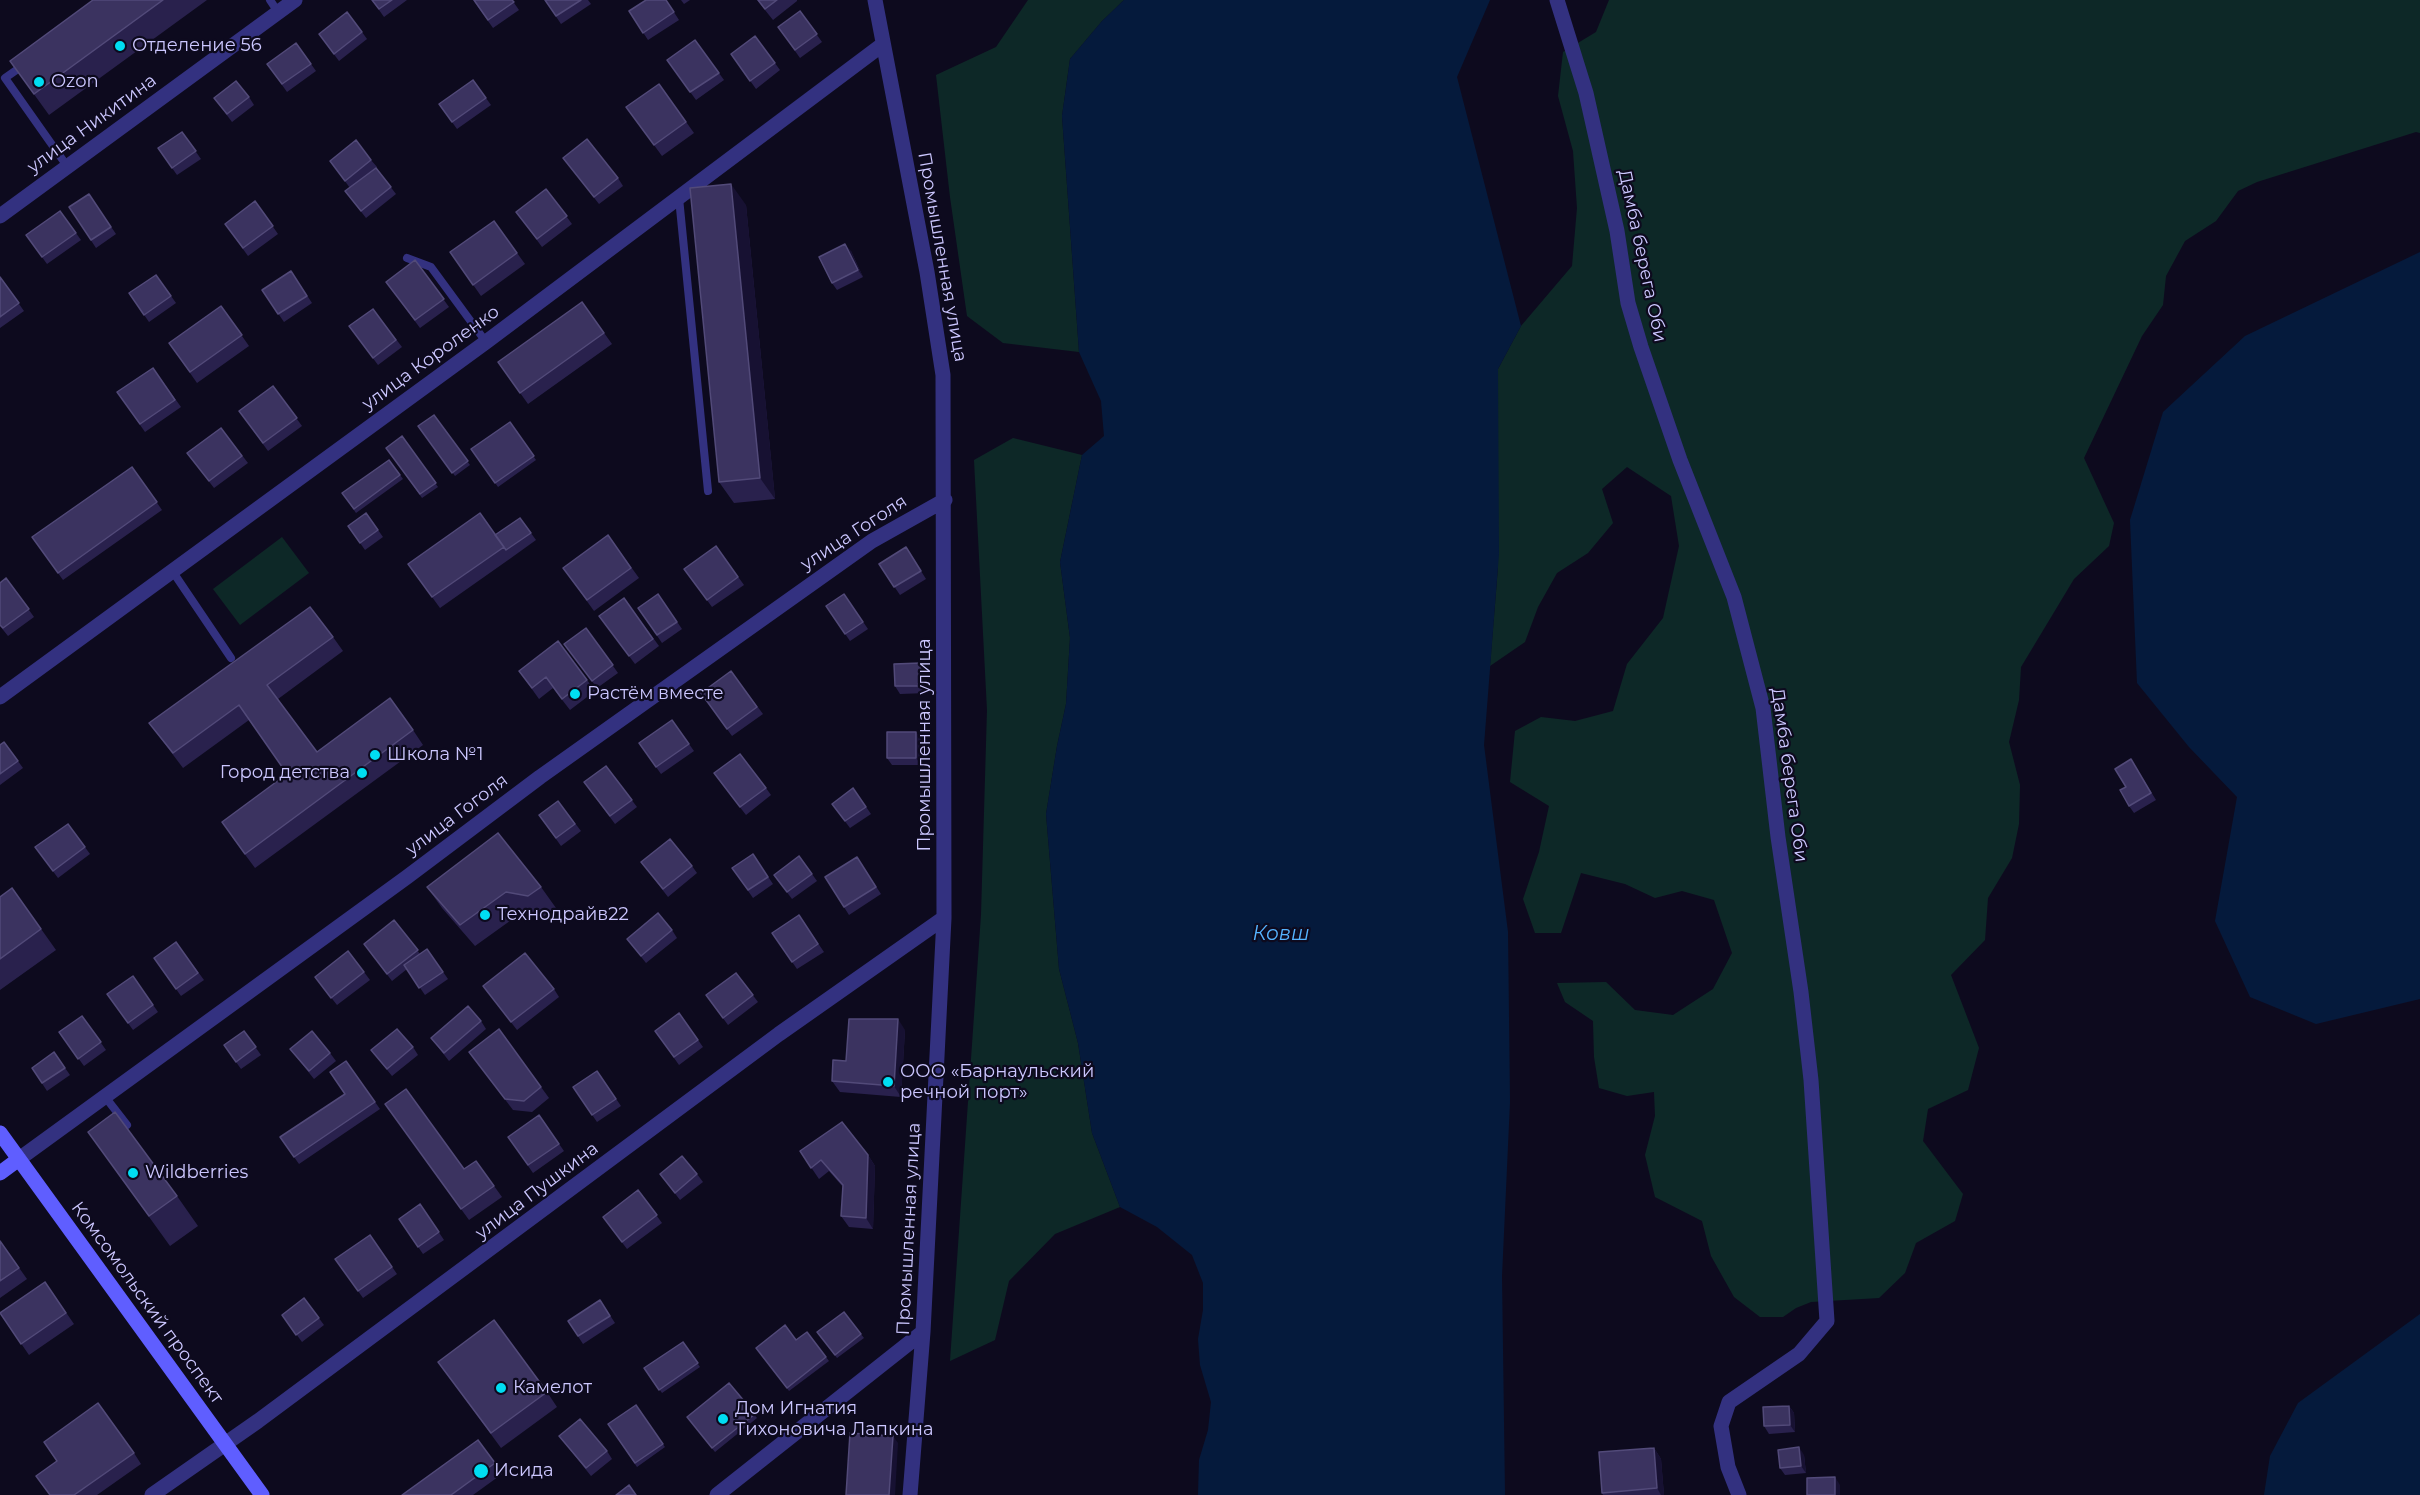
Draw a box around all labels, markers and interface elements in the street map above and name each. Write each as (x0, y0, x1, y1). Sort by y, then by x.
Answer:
place label: Отделение 56 (132, 35, 262, 57)
marker: Отделение 56 (113, 39, 127, 53)
street label: улица Никитина (23, 70, 161, 178)
place label: Ozon (51, 71, 99, 93)
marker: Ozon (32, 75, 46, 89)
street label: Промышленная улица (913, 150, 971, 364)
street label: Дамба берега Оби (1613, 168, 1671, 344)
street label: улица Короленко (358, 301, 504, 415)
street label: улица Гоголя (797, 491, 911, 575)
street label: Промышленная улица (914, 639, 936, 851)
place label: Растём вместе (587, 683, 724, 705)
street label: Дамба берега Оби (1766, 686, 1812, 864)
marker: Растём вместе (568, 687, 582, 701)
place label: Школа №1 (387, 744, 483, 766)
marker: Школа №1 (368, 748, 382, 762)
place label: Город детства (220, 762, 350, 784)
marker: Город детства (355, 766, 369, 780)
street label: улица Гоголя (402, 770, 512, 860)
place label: Технодрайв22 (497, 904, 629, 926)
marker: Технодрайв22 (478, 908, 492, 922)
water label: Ковш (1252, 922, 1310, 946)
place label: ООО «Барнаульский речной порт» (900, 1061, 1094, 1104)
marker: ООО «Барнаульский речной порт» (881, 1075, 895, 1089)
street label: Промышленная улица (893, 1122, 925, 1336)
street label: улица Пушкина (471, 1138, 603, 1244)
place label: Wildberries (145, 1162, 248, 1184)
marker: Wildberries (126, 1166, 140, 1180)
street label: Комсомольский проспект (66, 1198, 228, 1408)
place label: Камелот (513, 1377, 592, 1399)
marker: Камелот (494, 1381, 508, 1395)
place label: Дом Игнатия Тихоновича Лапкина (735, 1398, 933, 1440)
marker: Дом Игнатия Тихоновича Лапкина (716, 1412, 730, 1426)
place label: Исида (494, 1460, 554, 1482)
marker: Исида (472, 1462, 490, 1480)

